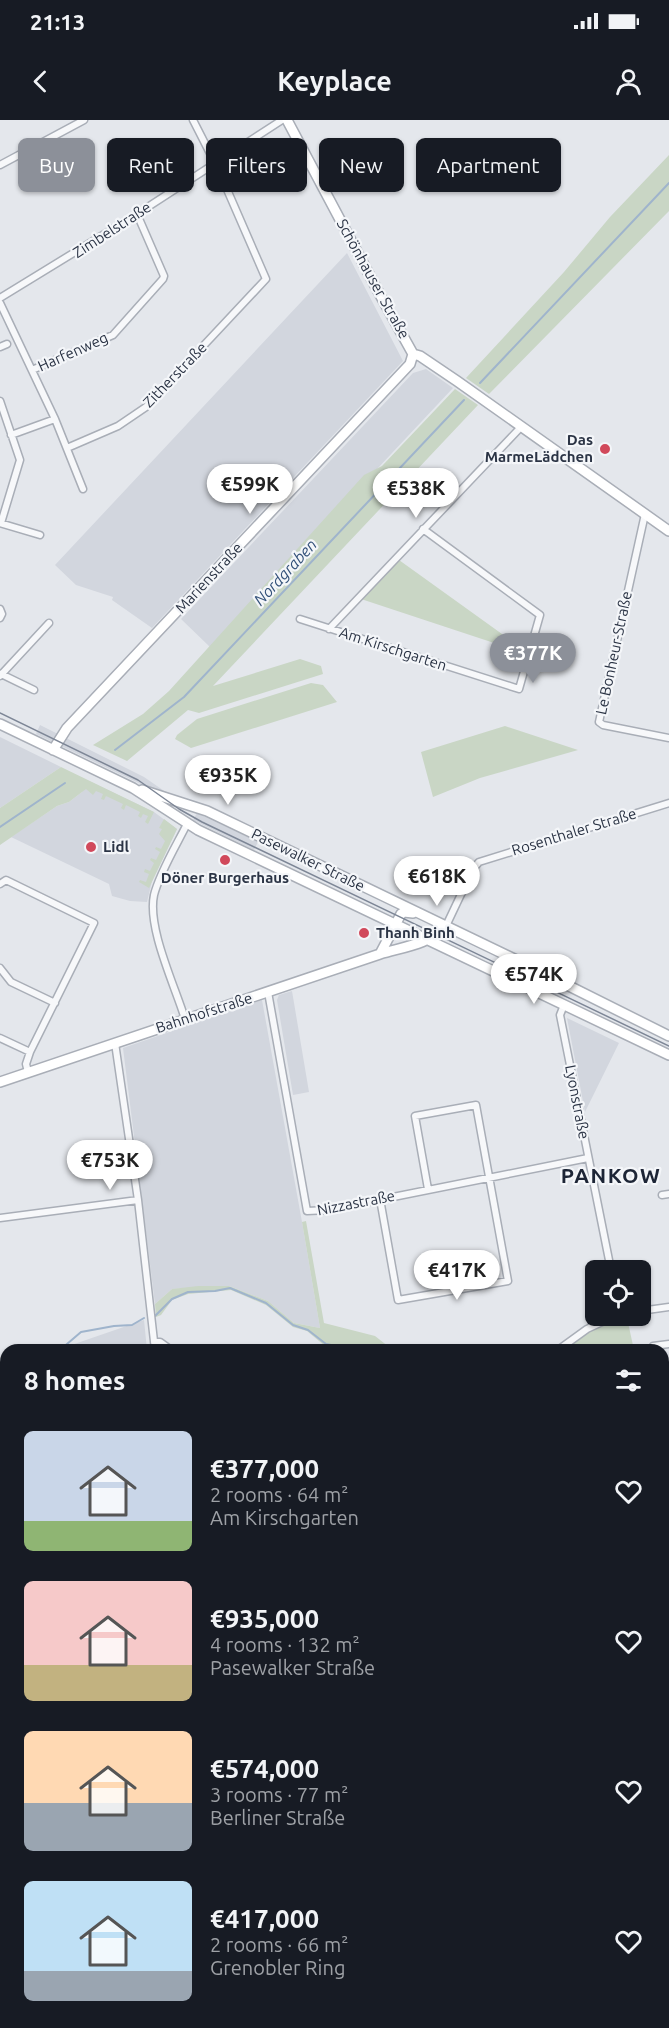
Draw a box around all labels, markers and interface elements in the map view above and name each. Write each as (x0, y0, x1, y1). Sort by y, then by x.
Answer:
text: 21:13 (30, 9, 85, 34)
icon: back (24, 65, 57, 98)
icon: person (612, 65, 645, 98)
text: Keyplace (277, 66, 392, 96)
chip: Buy (18, 138, 95, 192)
chip: Rent (107, 138, 194, 192)
chip: Filters (206, 138, 307, 192)
chip: New (319, 138, 404, 192)
chip: Apartment (416, 138, 561, 192)
street label: Zimbelstraße (70, 198, 154, 261)
street label: Schönhauser Straße (334, 216, 413, 341)
street label: Harfenweg (35, 329, 110, 375)
street label: Zitherstraße (139, 339, 210, 411)
place label: Das MarmeLädchen (485, 431, 593, 465)
marker: Das MarmeLädchen (598, 442, 612, 456)
pin: €599K (208, 464, 292, 515)
pin: €538K (374, 468, 458, 519)
text: €599K (221, 472, 279, 495)
text: €538K (387, 476, 445, 499)
water label: Nordgraben (250, 535, 320, 609)
street label: Marienstraße (172, 539, 246, 616)
street label: Le Bonheur-Straße (592, 590, 635, 716)
street label: Am Kirschgarten (337, 623, 449, 674)
pin: €377K (491, 633, 575, 684)
text: €377K (504, 641, 562, 664)
pin: €935K (186, 755, 270, 806)
text: €935K (199, 763, 257, 786)
street label: Rosenthaler Straße (509, 804, 638, 859)
street label: Pasewalker Straße (249, 825, 368, 894)
place label: Lidl (103, 838, 129, 855)
marker: Lidl (84, 840, 98, 854)
marker: Döner Burgerhaus (218, 853, 232, 867)
pin: €618K (395, 856, 479, 907)
text: €618K (408, 864, 466, 887)
place label: Döner Burgerhaus (161, 869, 289, 886)
place label: Thanh Binh (376, 924, 455, 941)
marker: Thanh Binh (357, 926, 371, 940)
pin: €574K (492, 954, 576, 1005)
text: €574K (505, 962, 563, 985)
street label: Bahnhofstraße (153, 989, 254, 1036)
street label: Lyonstraße (562, 1063, 593, 1140)
pin: €753K (68, 1140, 152, 1191)
text: €753K (81, 1148, 139, 1171)
district label: PANKOW (561, 1163, 661, 1187)
street label: Nizzastraße (316, 1187, 396, 1218)
pin: €417K (415, 1250, 499, 1301)
text: €417K (428, 1258, 486, 1281)
map controls (585, 1260, 651, 1326)
button: locate (585, 1260, 651, 1326)
icon: filters (612, 1364, 645, 1397)
text: 8 homes (24, 1366, 125, 1395)
text: €377,000 (210, 1454, 319, 1483)
icon: home (72, 1455, 144, 1527)
icon: heart (612, 1475, 645, 1508)
text: 2 rooms · 64 m² (210, 1483, 348, 1506)
text: Am Kirschgarten (210, 1506, 359, 1529)
text: €935,000 (210, 1604, 319, 1633)
icon: home (72, 1605, 144, 1677)
icon: heart (612, 1625, 645, 1658)
text: 4 rooms · 132 m² (210, 1633, 360, 1656)
text: Pasewalker Straße (210, 1656, 375, 1679)
text: €574,000 (210, 1754, 319, 1783)
icon: home (72, 1755, 144, 1827)
icon: heart (612, 1775, 645, 1808)
text: 3 rooms · 77 m² (210, 1783, 348, 1806)
text: Berliner Straße (210, 1806, 345, 1829)
text: €417,000 (210, 1904, 319, 1933)
icon: home (72, 1905, 144, 1977)
icon: heart (612, 1925, 645, 1958)
text: 2 rooms · 66 m² (210, 1933, 348, 1956)
text: Grenobler Ring (210, 1956, 345, 1979)

